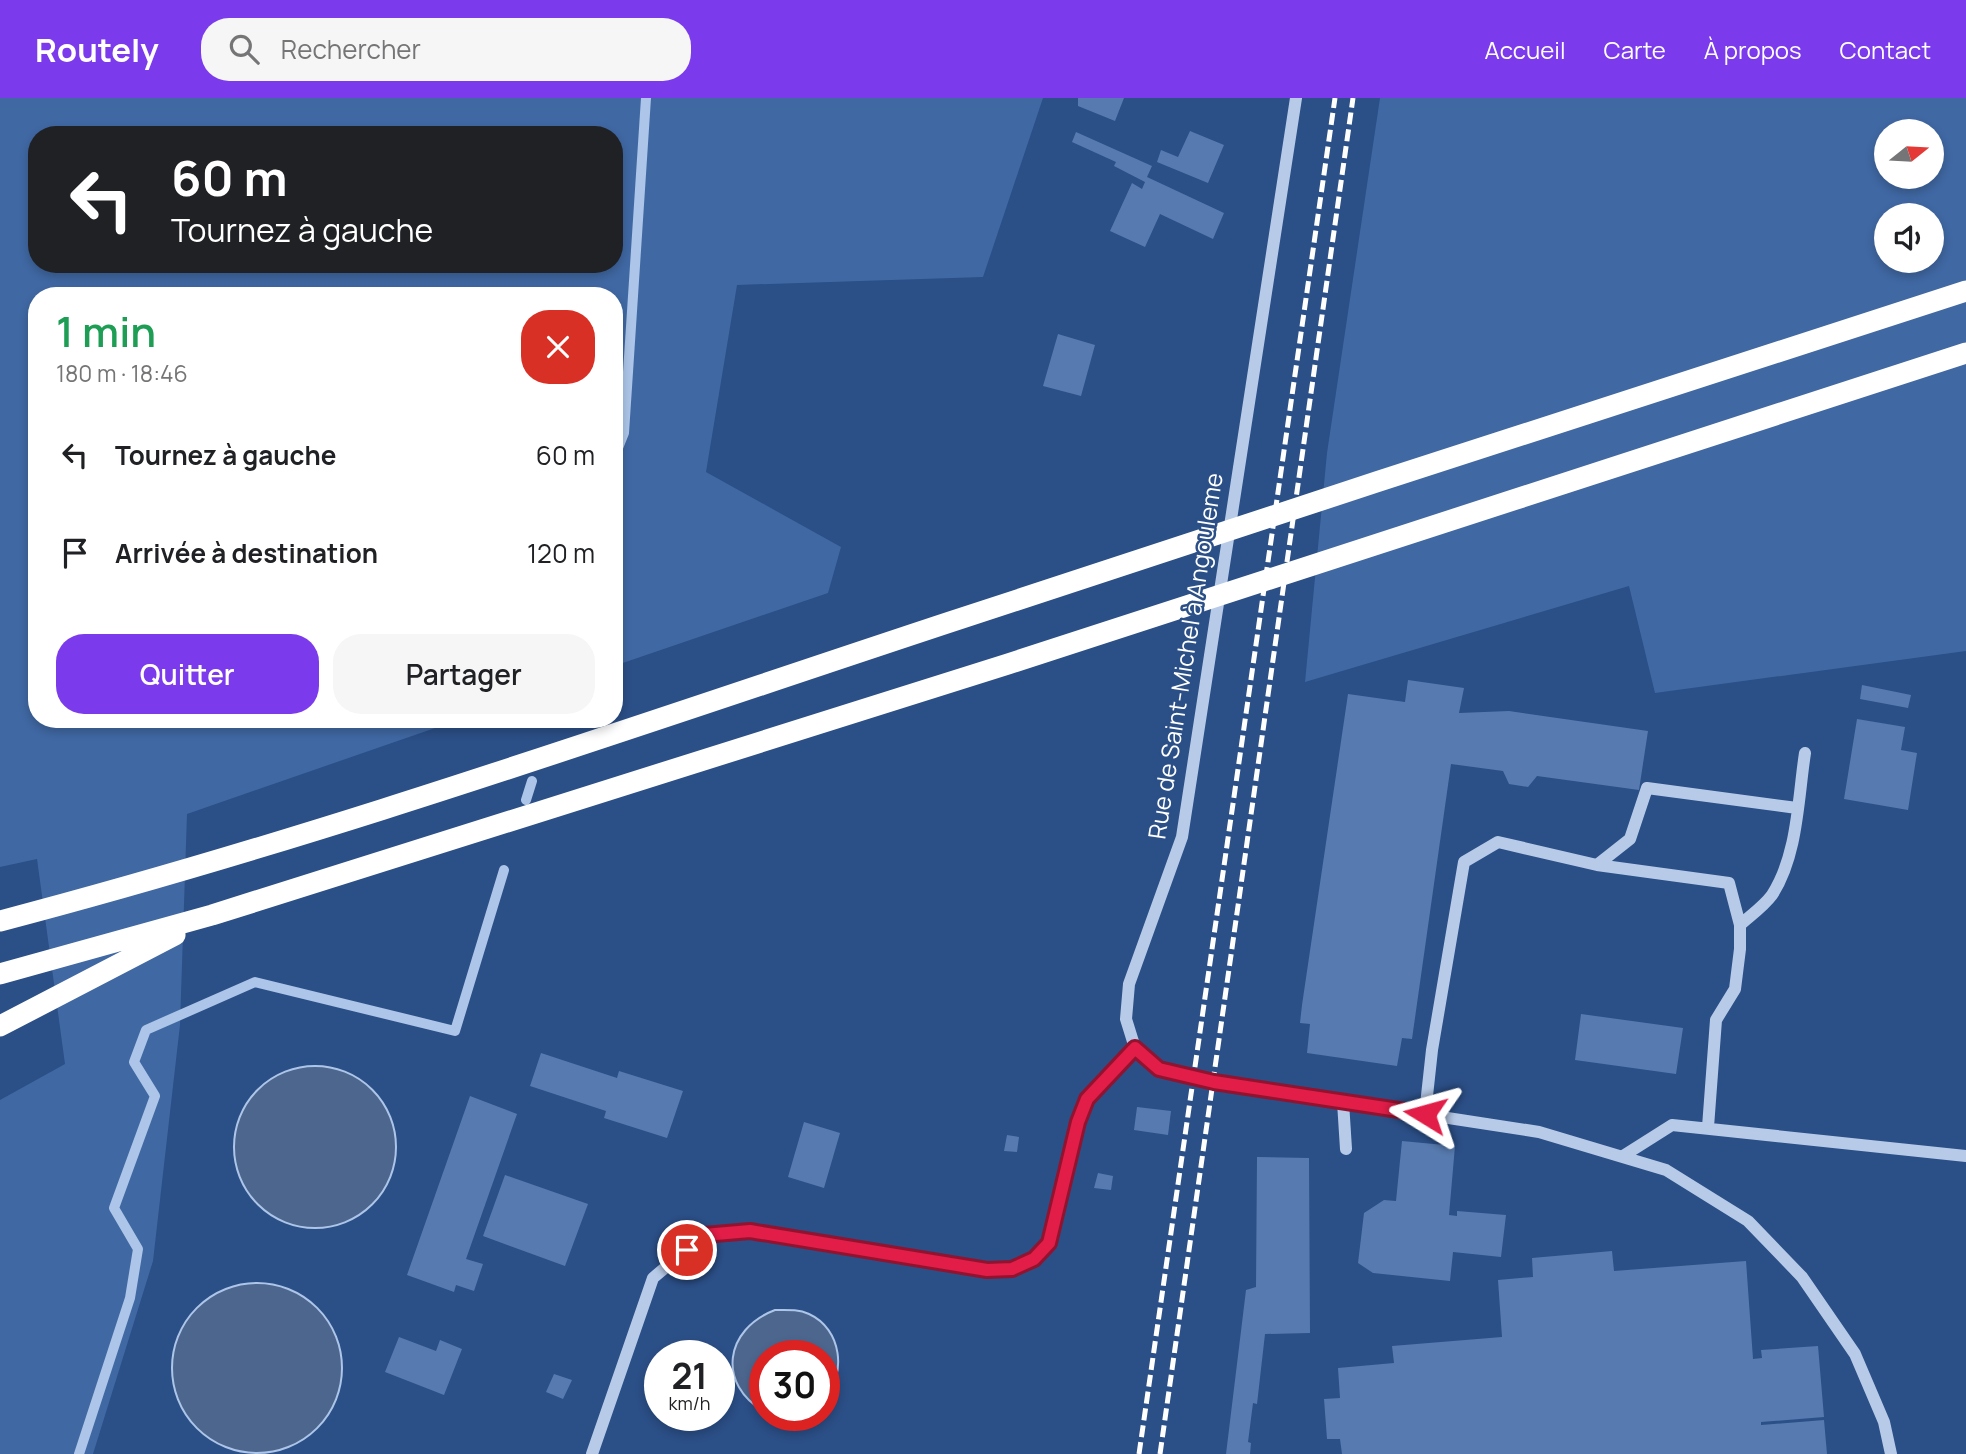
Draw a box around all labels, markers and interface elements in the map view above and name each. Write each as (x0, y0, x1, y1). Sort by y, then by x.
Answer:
search box (201, 18, 691, 81)
text: Routely (35, 27, 159, 72)
icon: search (225, 30, 263, 68)
text: Rechercher (281, 31, 421, 67)
text: Accueil (1485, 33, 1565, 66)
text: Carte (1603, 33, 1666, 66)
text: À propos (1704, 33, 1802, 66)
text: Contact (1840, 33, 1931, 66)
north arrow (1874, 119, 1944, 189)
map controls (1874, 119, 1944, 273)
text: 60 m (171, 144, 288, 211)
icon: left (56, 154, 147, 245)
button: sound (1874, 203, 1944, 273)
text: Tournez à gauche (171, 208, 433, 252)
text: 1 min (56, 302, 156, 360)
button: close (521, 310, 595, 384)
text: 180 m · 18:46 (56, 357, 188, 389)
icon: left (56, 436, 94, 474)
text: Tournez à gauche (115, 437, 336, 473)
text: 60 m (536, 437, 595, 473)
street label: Rue de Saint-Michel à Angouleme (1139, 470, 1230, 841)
icon: arrive (56, 534, 94, 572)
text: Arrivée à destination (115, 535, 378, 571)
text: 120 m (527, 535, 595, 571)
button: Quitter (56, 634, 319, 714)
button: Partager (333, 634, 595, 714)
position arrow (1388, 1077, 1462, 1151)
pin (657, 1220, 717, 1280)
icon: arrive (668, 1231, 706, 1269)
speed limit sign: 30 (749, 1340, 840, 1431)
text: 21 (671, 1352, 708, 1400)
text: km/h (669, 1391, 710, 1415)

